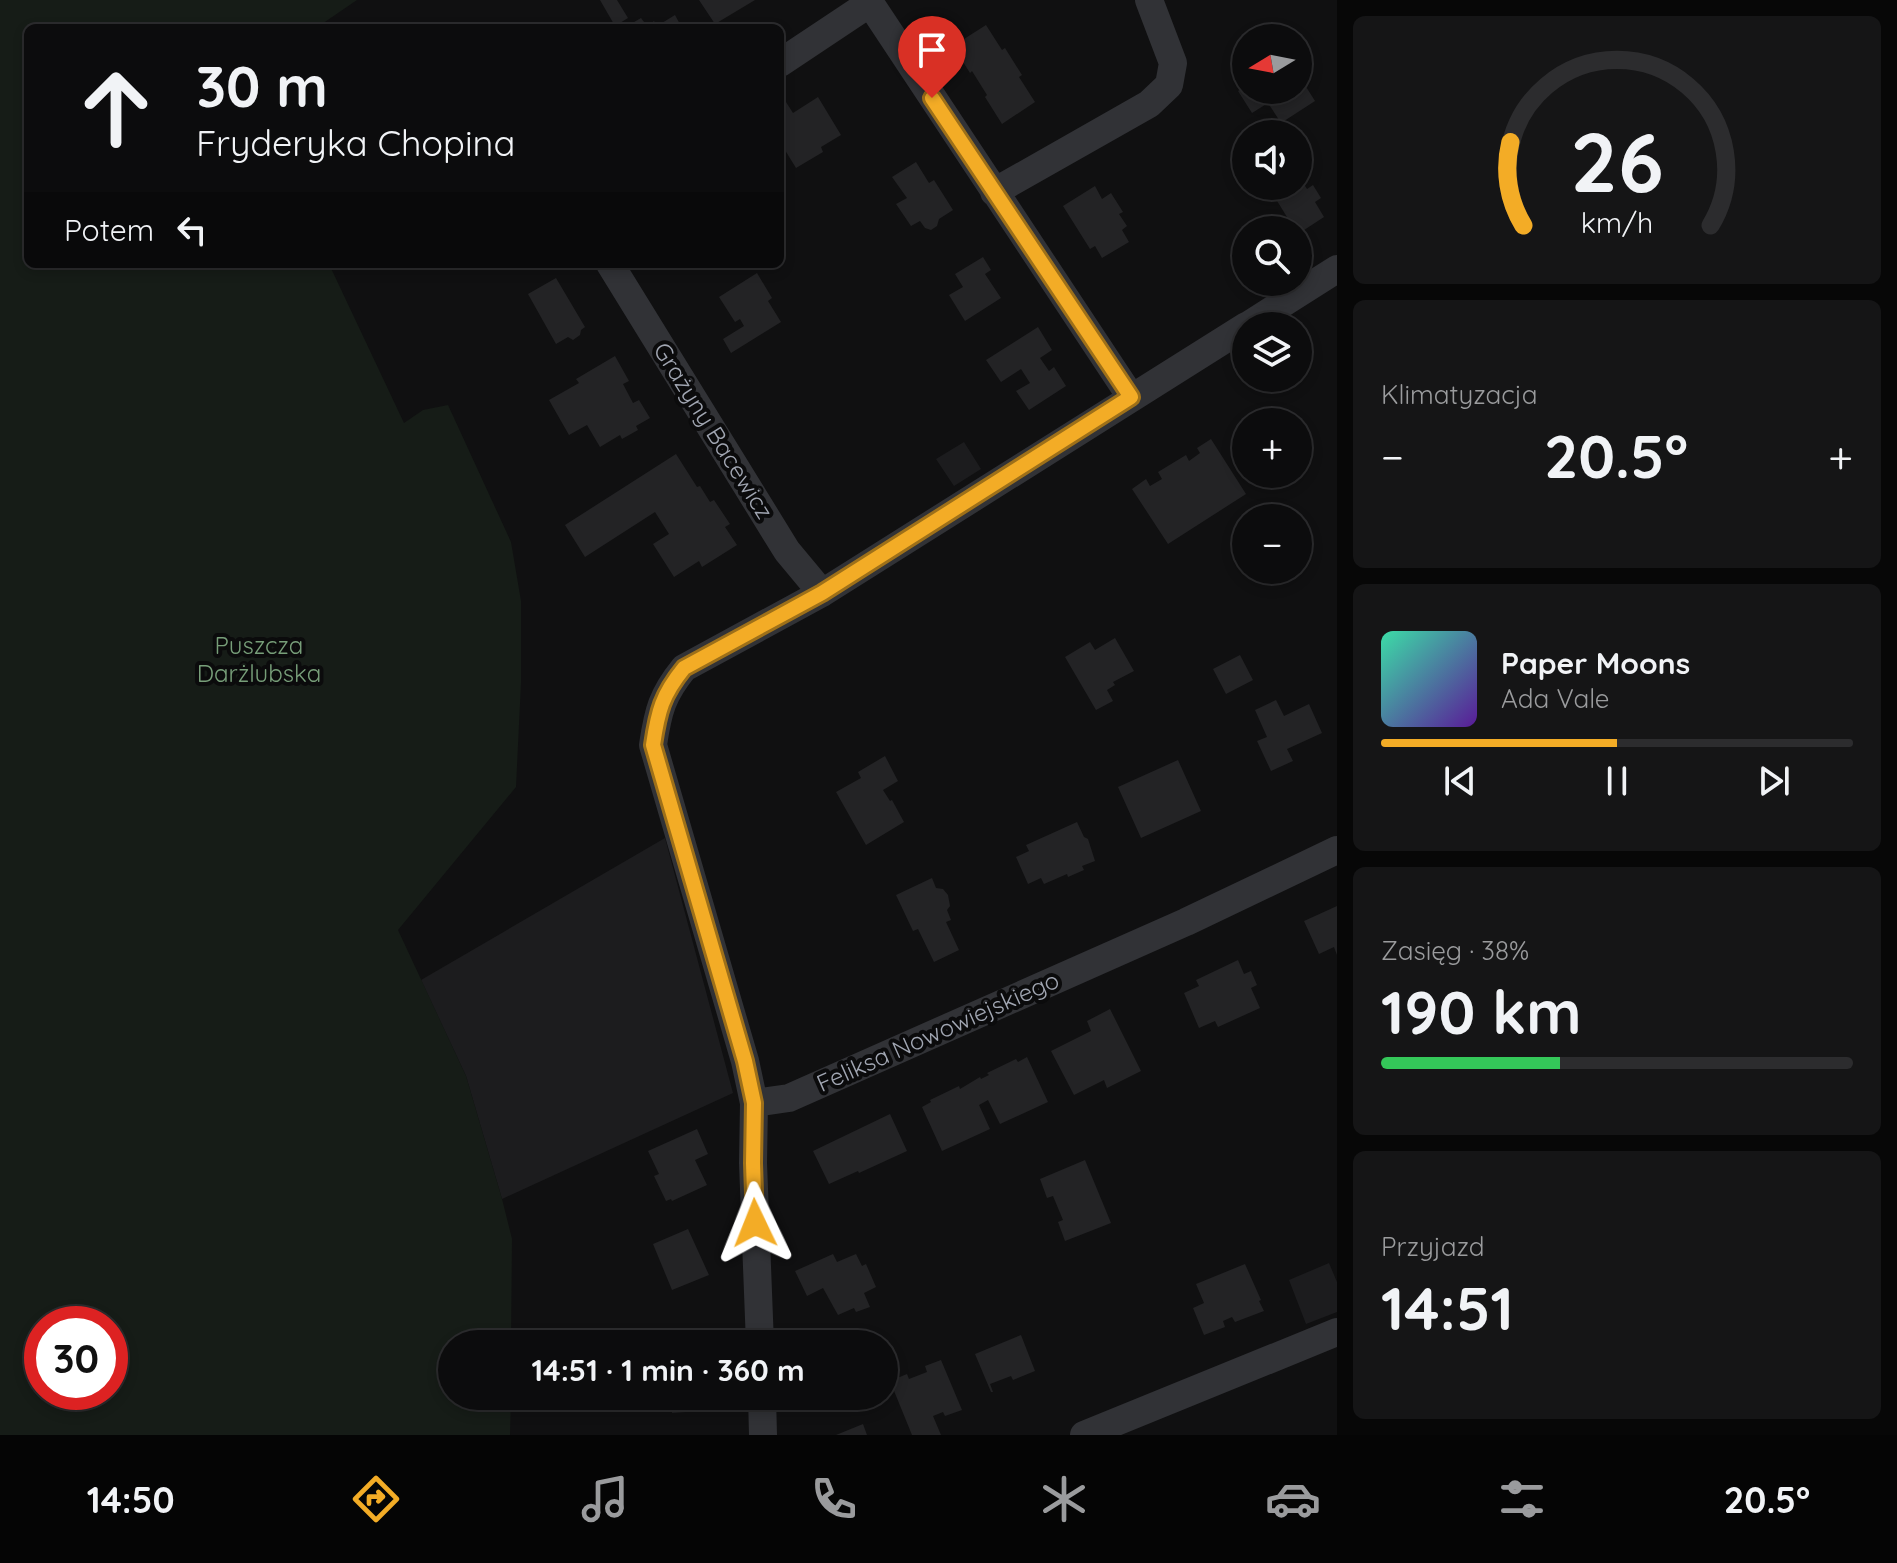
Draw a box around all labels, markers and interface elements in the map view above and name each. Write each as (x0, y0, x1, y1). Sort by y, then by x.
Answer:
pin (898, 16, 966, 98)
north arrow (1232, 24, 1312, 104)
map controls (1232, 24, 1312, 584)
icon: arrive (910, 28, 954, 72)
text: 30 m (196, 51, 328, 121)
icon: ahead (64, 56, 168, 160)
text: 26 (1570, 108, 1664, 212)
text: Fryderyka Chopina (196, 120, 515, 165)
button: sound (1232, 120, 1312, 200)
text: km/h (1581, 204, 1653, 240)
icon: left (170, 208, 214, 252)
text: Potem (64, 211, 154, 249)
button: search (1232, 216, 1312, 296)
button: layers (1232, 312, 1312, 392)
street label: Grażyny Bacewicz (647, 337, 780, 524)
text: Klimatyzacja (1381, 378, 1538, 411)
button: + (1232, 408, 1312, 488)
text: 20.5° (1544, 418, 1688, 493)
text: − (1381, 429, 1404, 484)
text: + (1828, 429, 1853, 484)
button: − (1232, 504, 1312, 584)
park label: Puszcza Darżlubska (197, 630, 321, 688)
text: Paper Moons (1501, 644, 1690, 682)
text: Ada Vale (1501, 682, 1610, 715)
icon: previous (1438, 759, 1482, 803)
icon: pause (1595, 759, 1639, 803)
icon: next (1752, 759, 1796, 803)
text: Zasięg · 38% (1381, 934, 1529, 967)
street label: Feliksa Nowowiejskiego (812, 964, 1063, 1098)
text: 190 km (1381, 974, 1582, 1049)
position arrow (713, 1181, 797, 1265)
text: Przyjazd (1381, 1230, 1484, 1263)
text: 14:51 (1381, 1270, 1514, 1345)
speed limit sign: 30 (24, 1306, 128, 1410)
text: 14:51 · 1 min · 360 m (531, 1351, 805, 1389)
icon: directions (348, 1471, 404, 1527)
icon: music (577, 1471, 633, 1527)
icon: phone (806, 1471, 862, 1527)
icon: climate (1036, 1471, 1092, 1527)
icon: car (1265, 1471, 1321, 1527)
icon: filters (1494, 1471, 1550, 1527)
text: 14:50 (87, 1477, 175, 1522)
text: 20.5° (1724, 1477, 1810, 1522)

